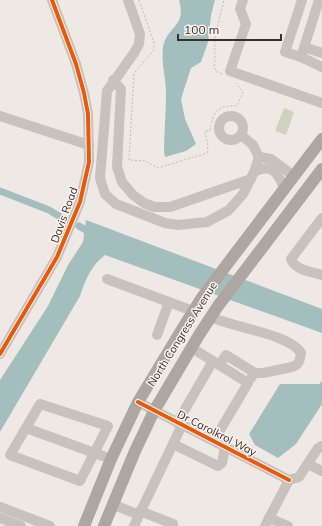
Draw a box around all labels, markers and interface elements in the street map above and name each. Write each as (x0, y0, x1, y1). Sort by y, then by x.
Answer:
scale bar (178, 16, 281, 42)
text: 100 m (184, 22, 219, 37)
street label: Davis Road (47, 185, 81, 245)
street label: North Congress Avenue (144, 279, 220, 389)
street label: Dr Carolkrol Way (175, 407, 259, 459)

